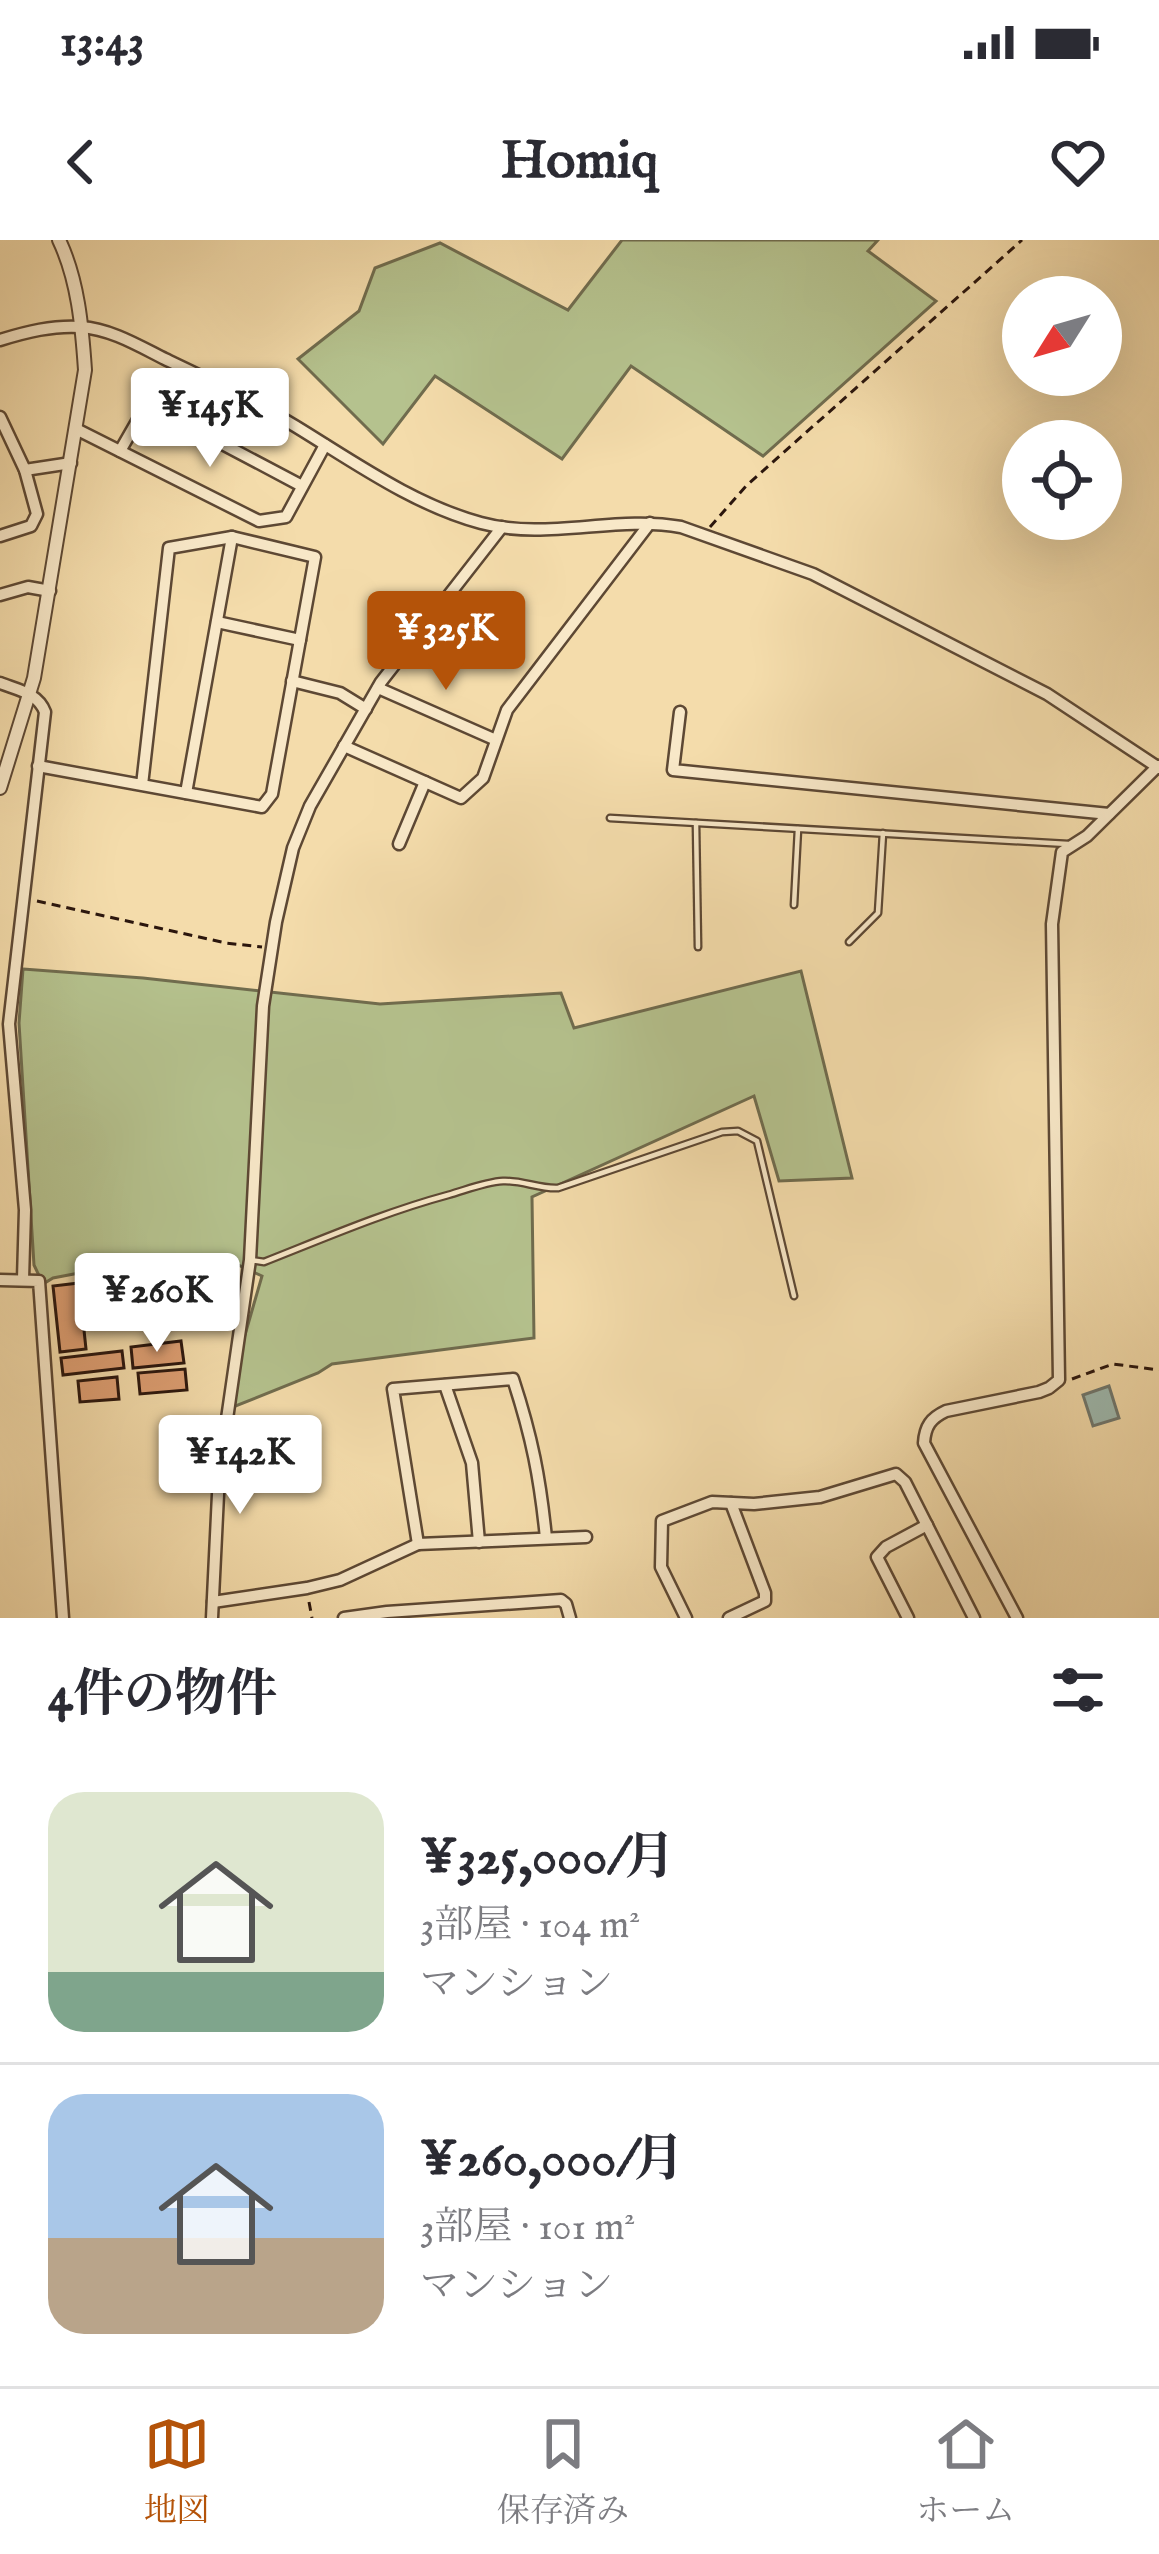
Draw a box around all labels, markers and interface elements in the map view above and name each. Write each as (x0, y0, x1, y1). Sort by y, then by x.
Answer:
text: 13:43 (60, 14, 144, 71)
text: Homiq (501, 128, 658, 197)
icon: back (48, 129, 114, 195)
icon: heart (1045, 129, 1111, 195)
north arrow (1002, 276, 1122, 396)
map controls (1002, 276, 1122, 540)
pin: ¥145K (126, 368, 294, 470)
text: ¥145K (158, 382, 262, 431)
button: locate (1002, 420, 1122, 540)
pin: ¥325K (362, 591, 530, 693)
text: ¥325K (394, 605, 498, 654)
pin: ¥260K (73, 1253, 241, 1355)
text: ¥260K (102, 1267, 212, 1316)
pin: ¥142K (156, 1415, 324, 1517)
text: ¥142K (186, 1429, 294, 1478)
icon: filters (1045, 1657, 1111, 1723)
text: 4件の物件 (48, 1664, 277, 1729)
text: ¥325,000/月 (420, 1827, 676, 1892)
icon: home (144, 1840, 288, 1984)
text: 3部屋 · 104 m² (420, 1902, 640, 1951)
text: マンション (420, 1961, 613, 2010)
text: ¥260,000/月 (420, 2129, 685, 2194)
icon: home (144, 2142, 288, 2286)
text: 3部屋 · 101 m² (420, 2204, 636, 2253)
text: マンション (420, 2263, 613, 2312)
tab: 地図 (144, 2411, 210, 2533)
tab: 保存済み (497, 2411, 629, 2533)
tab: ホーム (916, 2411, 1015, 2533)

